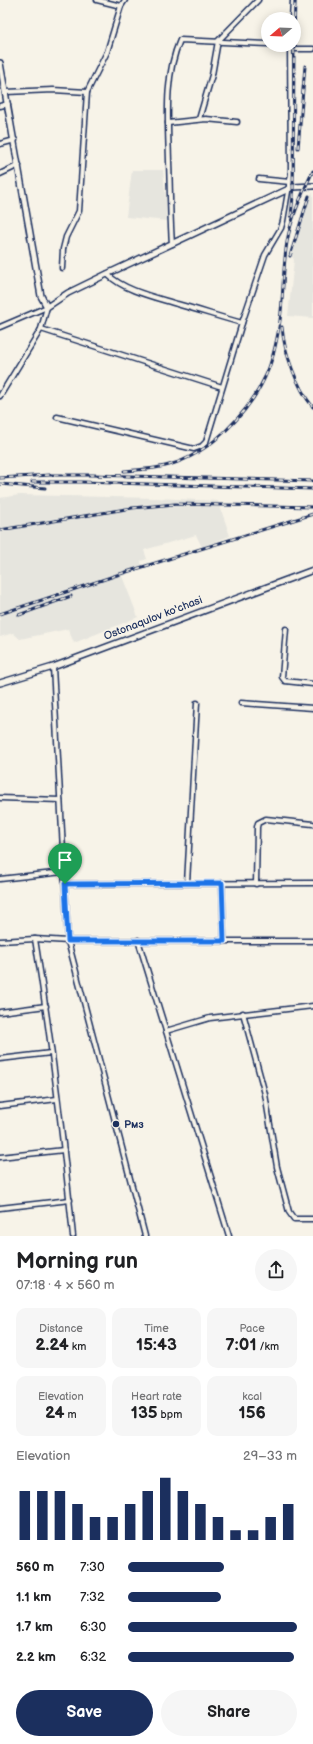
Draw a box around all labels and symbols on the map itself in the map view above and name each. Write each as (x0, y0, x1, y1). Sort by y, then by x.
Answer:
north arrow (261, 12, 301, 52)
street label: Ostonaqulov ko'chasi (102, 593, 204, 643)
pin (48, 843, 82, 884)
place label: Рмз (124, 1118, 144, 1131)
marker: Рмз (111, 1119, 121, 1129)

